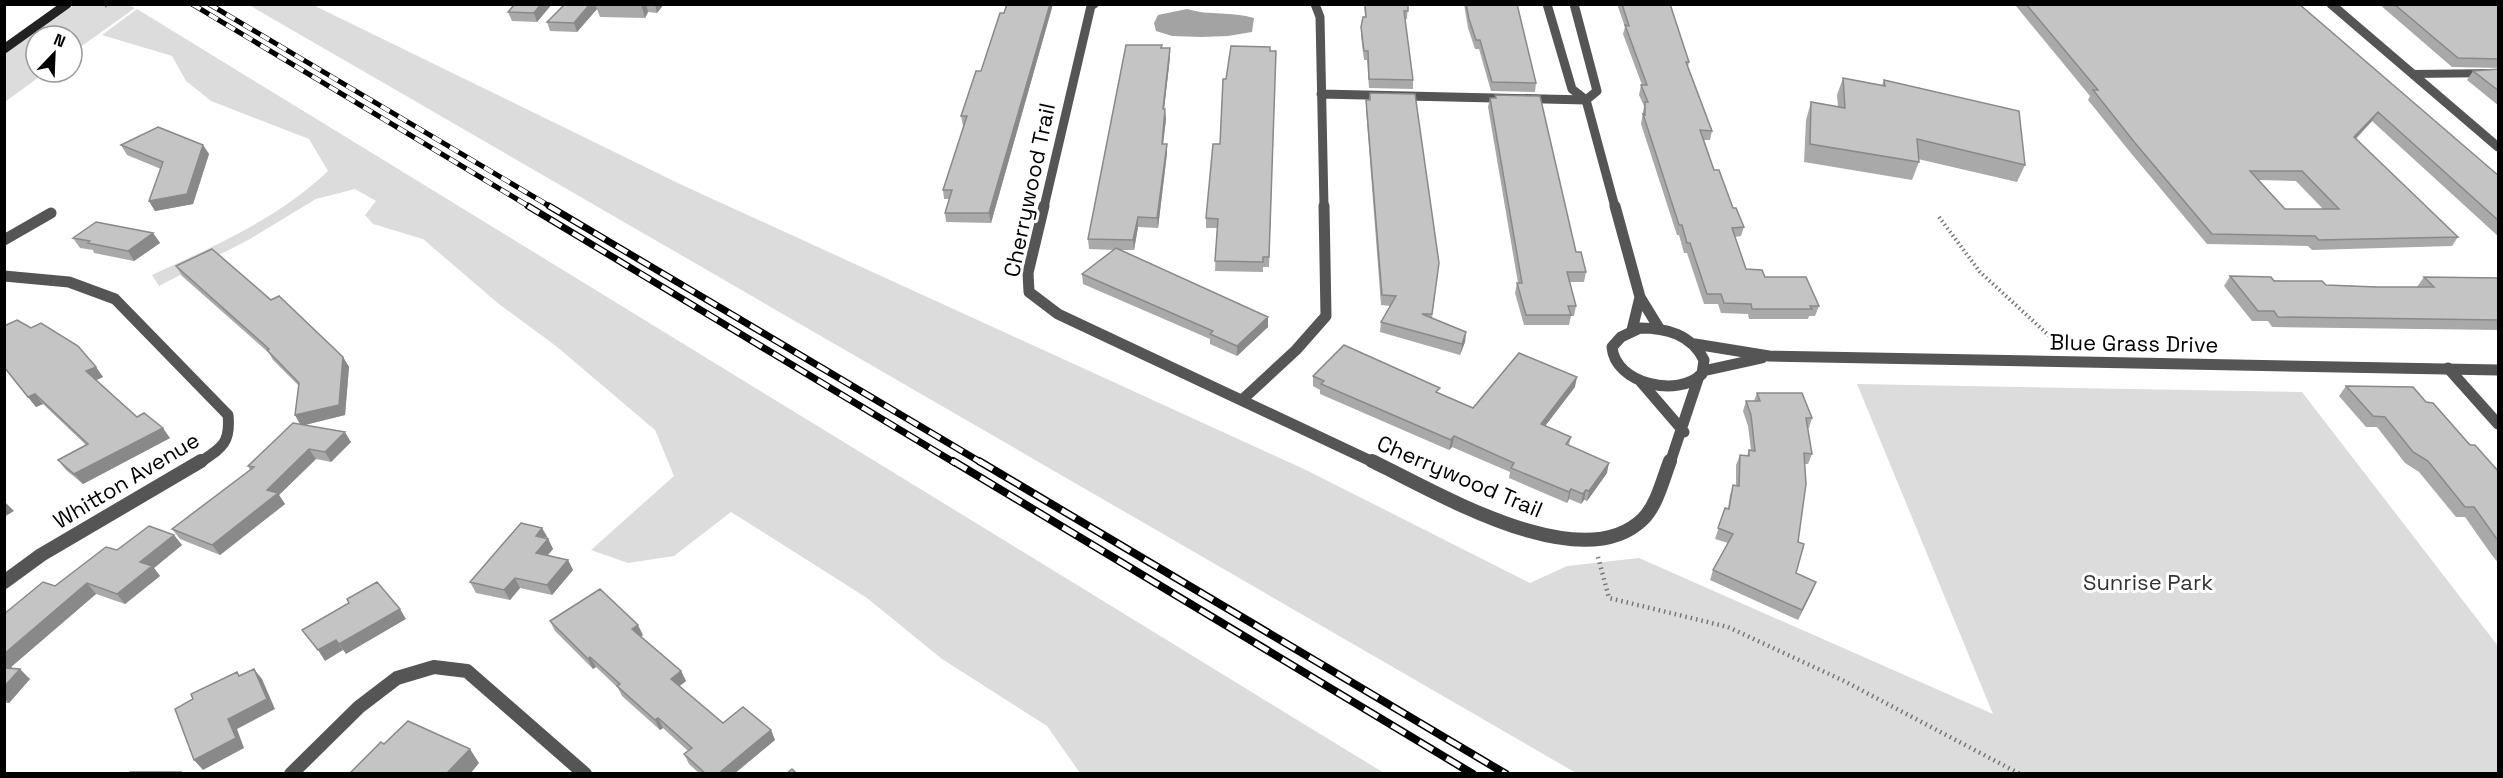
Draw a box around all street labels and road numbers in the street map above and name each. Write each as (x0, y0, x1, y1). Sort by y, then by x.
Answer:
street label: Cherrywood Trail (997, 100, 1061, 280)
street label: Blue Grass Drive (2049, 328, 2219, 358)
street label: Whitton Avenue (48, 425, 204, 535)
street label: Cherrywood Trail (1373, 428, 1547, 524)

